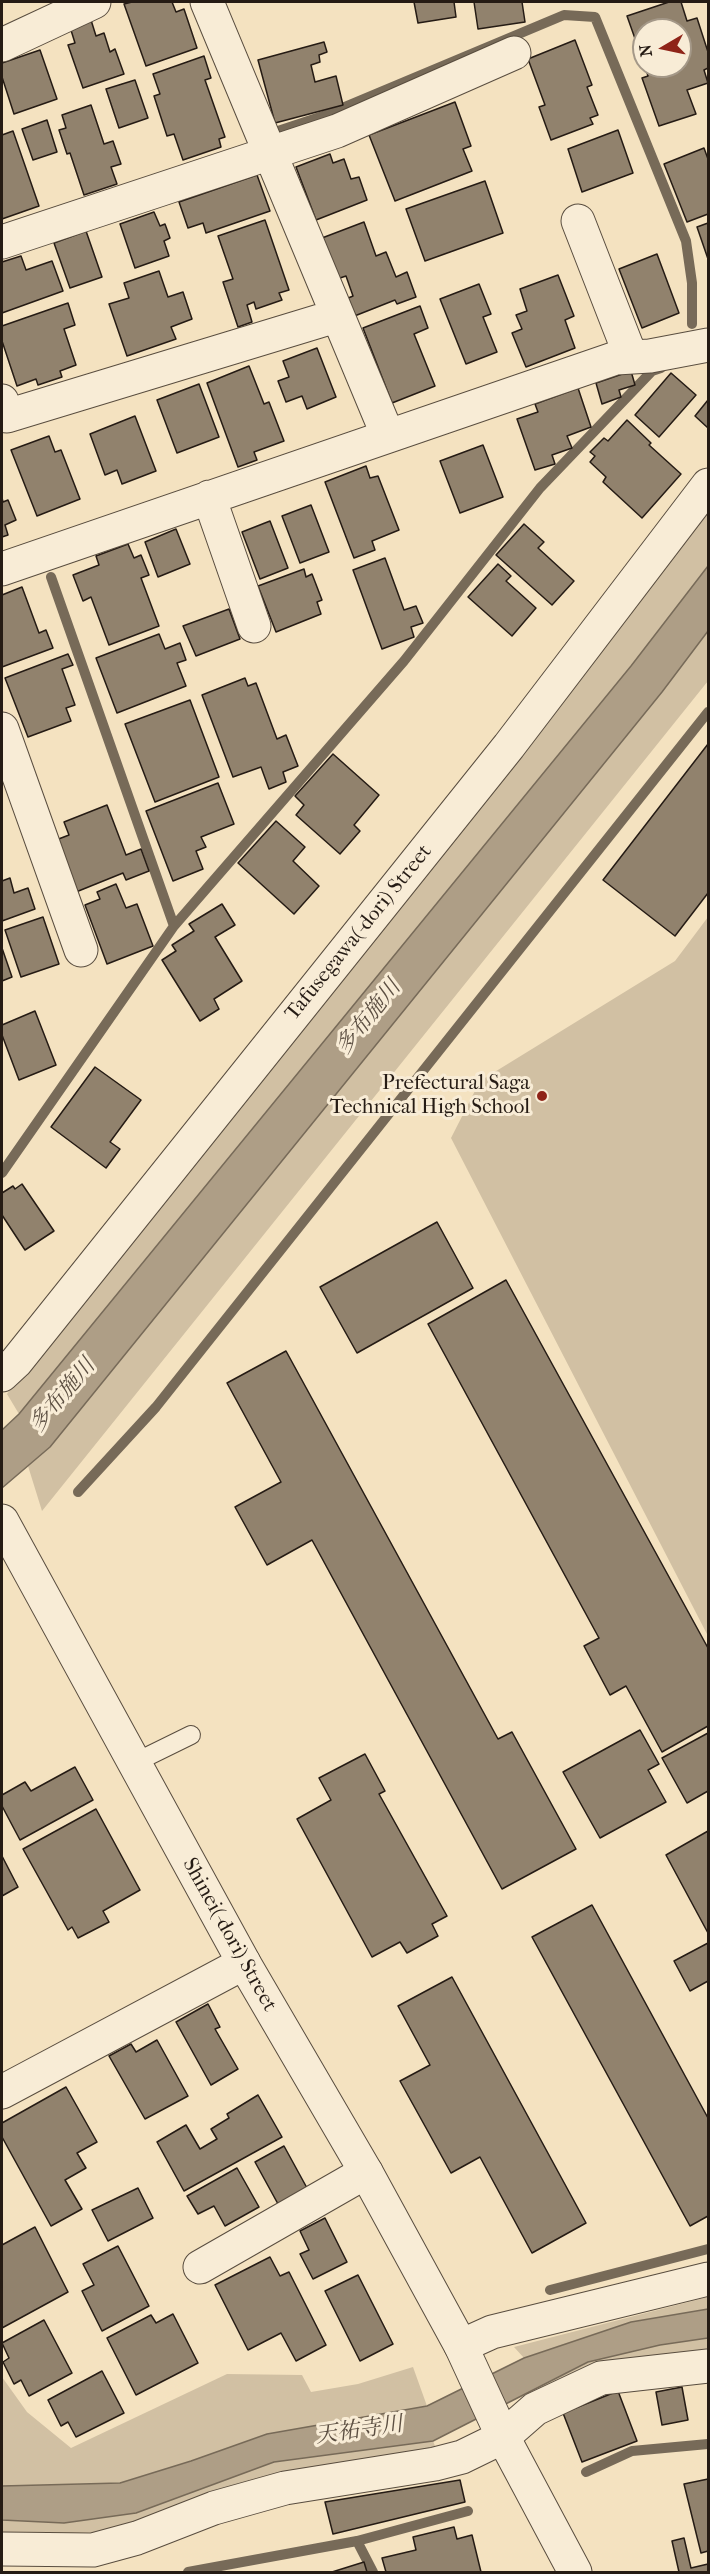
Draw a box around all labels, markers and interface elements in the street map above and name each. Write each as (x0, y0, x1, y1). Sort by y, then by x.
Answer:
north arrow (632, 18, 692, 78)
text: N (635, 43, 656, 58)
street label: Tafusegawa(-dori) Street (280, 840, 438, 1026)
water label: 多布施川 (331, 975, 407, 1061)
place label: Prefectural Saga Technical High School (330, 1071, 530, 1121)
marker: Prefectural Saga Technical High School (535, 1089, 549, 1103)
water label: 多布施川 (25, 1354, 101, 1438)
street label: Shinei(-dori) Street (176, 1854, 282, 2016)
water label: 天祐寺川 (314, 2412, 404, 2450)

